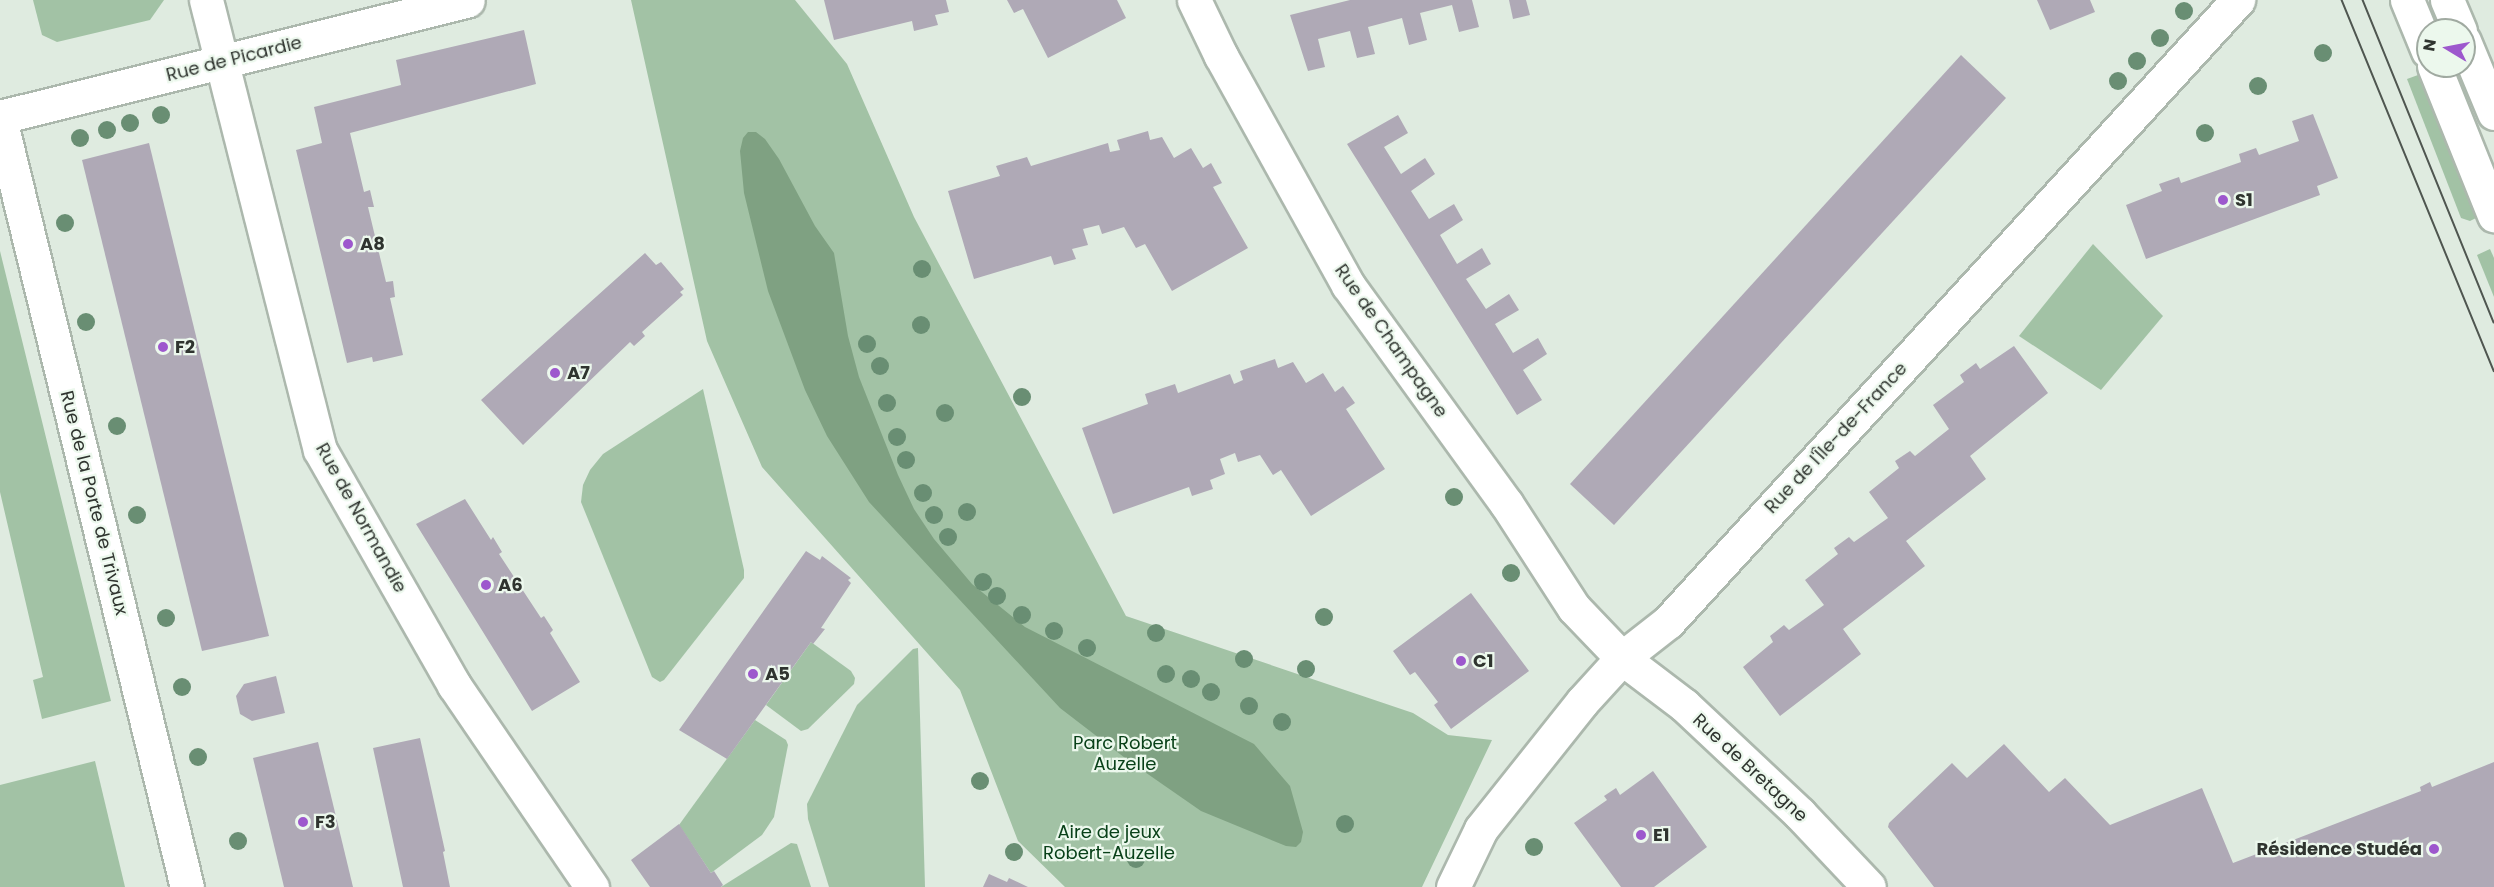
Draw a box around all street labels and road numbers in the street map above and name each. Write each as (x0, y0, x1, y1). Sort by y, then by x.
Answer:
street label: Rue de Picardie (164, 32, 304, 86)
street label: Rue de Champagne (1330, 260, 1452, 422)
street label: Rue de l'Île-de-France (1760, 358, 1912, 518)
street label: Rue de la Porte de Trivaux (56, 389, 132, 617)
street label: Rue de Normandie (311, 440, 411, 596)
street label: Rue de Bretagne (1688, 709, 1812, 827)

